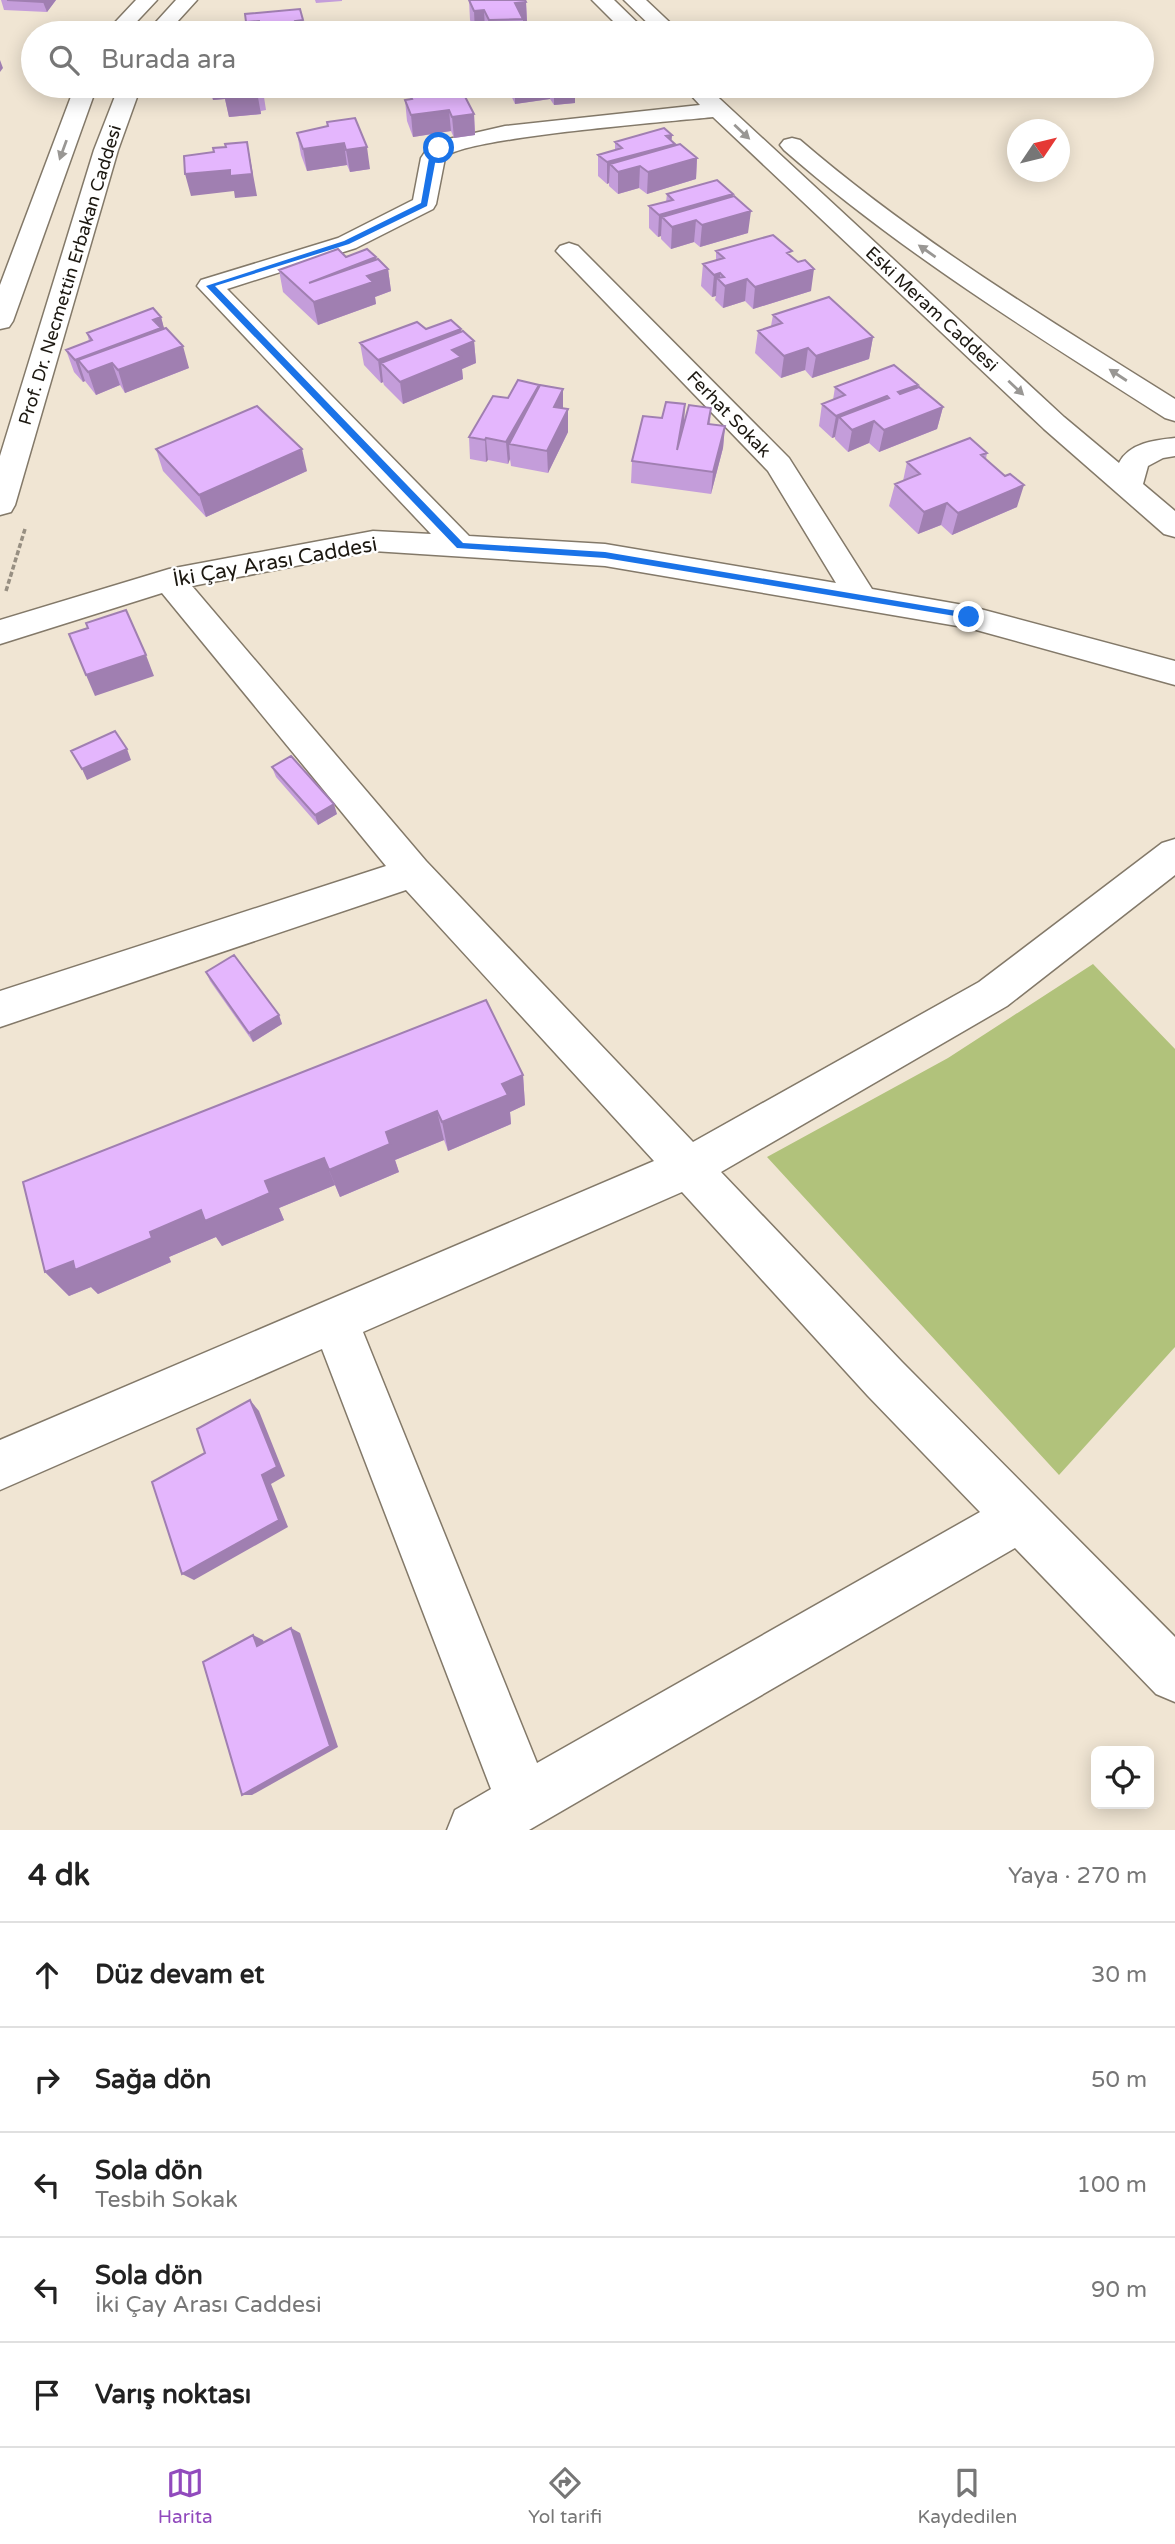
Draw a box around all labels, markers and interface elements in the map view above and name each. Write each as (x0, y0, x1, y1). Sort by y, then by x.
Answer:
search box (21, 21, 1154, 98)
icon: search (45, 41, 83, 79)
text: Burada ara (101, 44, 236, 75)
north arrow (1007, 119, 1070, 182)
street label: Prof. Dr. Necmettin Erbakan Caddesi (14, 122, 126, 428)
one-way arrow (733, 124, 750, 140)
route start (423, 132, 454, 163)
one-way arrow (57, 139, 68, 160)
street label: Eski Meram Caddesi (861, 242, 1003, 376)
one-way arrow (918, 244, 936, 258)
street label: Ferhat Sokak (682, 366, 776, 462)
one-way arrow (1108, 368, 1127, 381)
one-way arrow (1007, 379, 1024, 395)
street label: İki Çay Arası Caddesi (171, 532, 379, 592)
route end (953, 601, 984, 632)
map controls (1091, 1746, 1154, 1809)
button: locate (1091, 1746, 1154, 1809)
text: 4 dk (28, 1857, 90, 1894)
text: Yaya · 270 m (1008, 1862, 1147, 1890)
icon: ahead (28, 1956, 66, 1994)
text: Düz devam et (95, 1959, 264, 1990)
text: 30 m (1091, 1961, 1147, 1989)
icon: right (28, 2061, 66, 2099)
text: Sağa dön (95, 2064, 211, 2095)
text: 50 m (1091, 2066, 1147, 2094)
text: Sola dön (95, 2155, 203, 2186)
icon: left (28, 2166, 66, 2204)
text: 100 m (1077, 2171, 1147, 2199)
text: Tesbih Sokak (95, 2186, 238, 2214)
text: Sola dön (95, 2260, 203, 2291)
icon: left (28, 2271, 66, 2309)
text: 90 m (1091, 2276, 1147, 2304)
text: İki Çay Arası Caddesi (95, 2291, 322, 2319)
icon: arrive (28, 2376, 66, 2414)
text: Varış noktası (95, 2379, 251, 2410)
tab: Harita (158, 2464, 213, 2528)
tab: Yol tarifi (528, 2464, 602, 2528)
tab: Kaydedilen (917, 2464, 1017, 2528)

